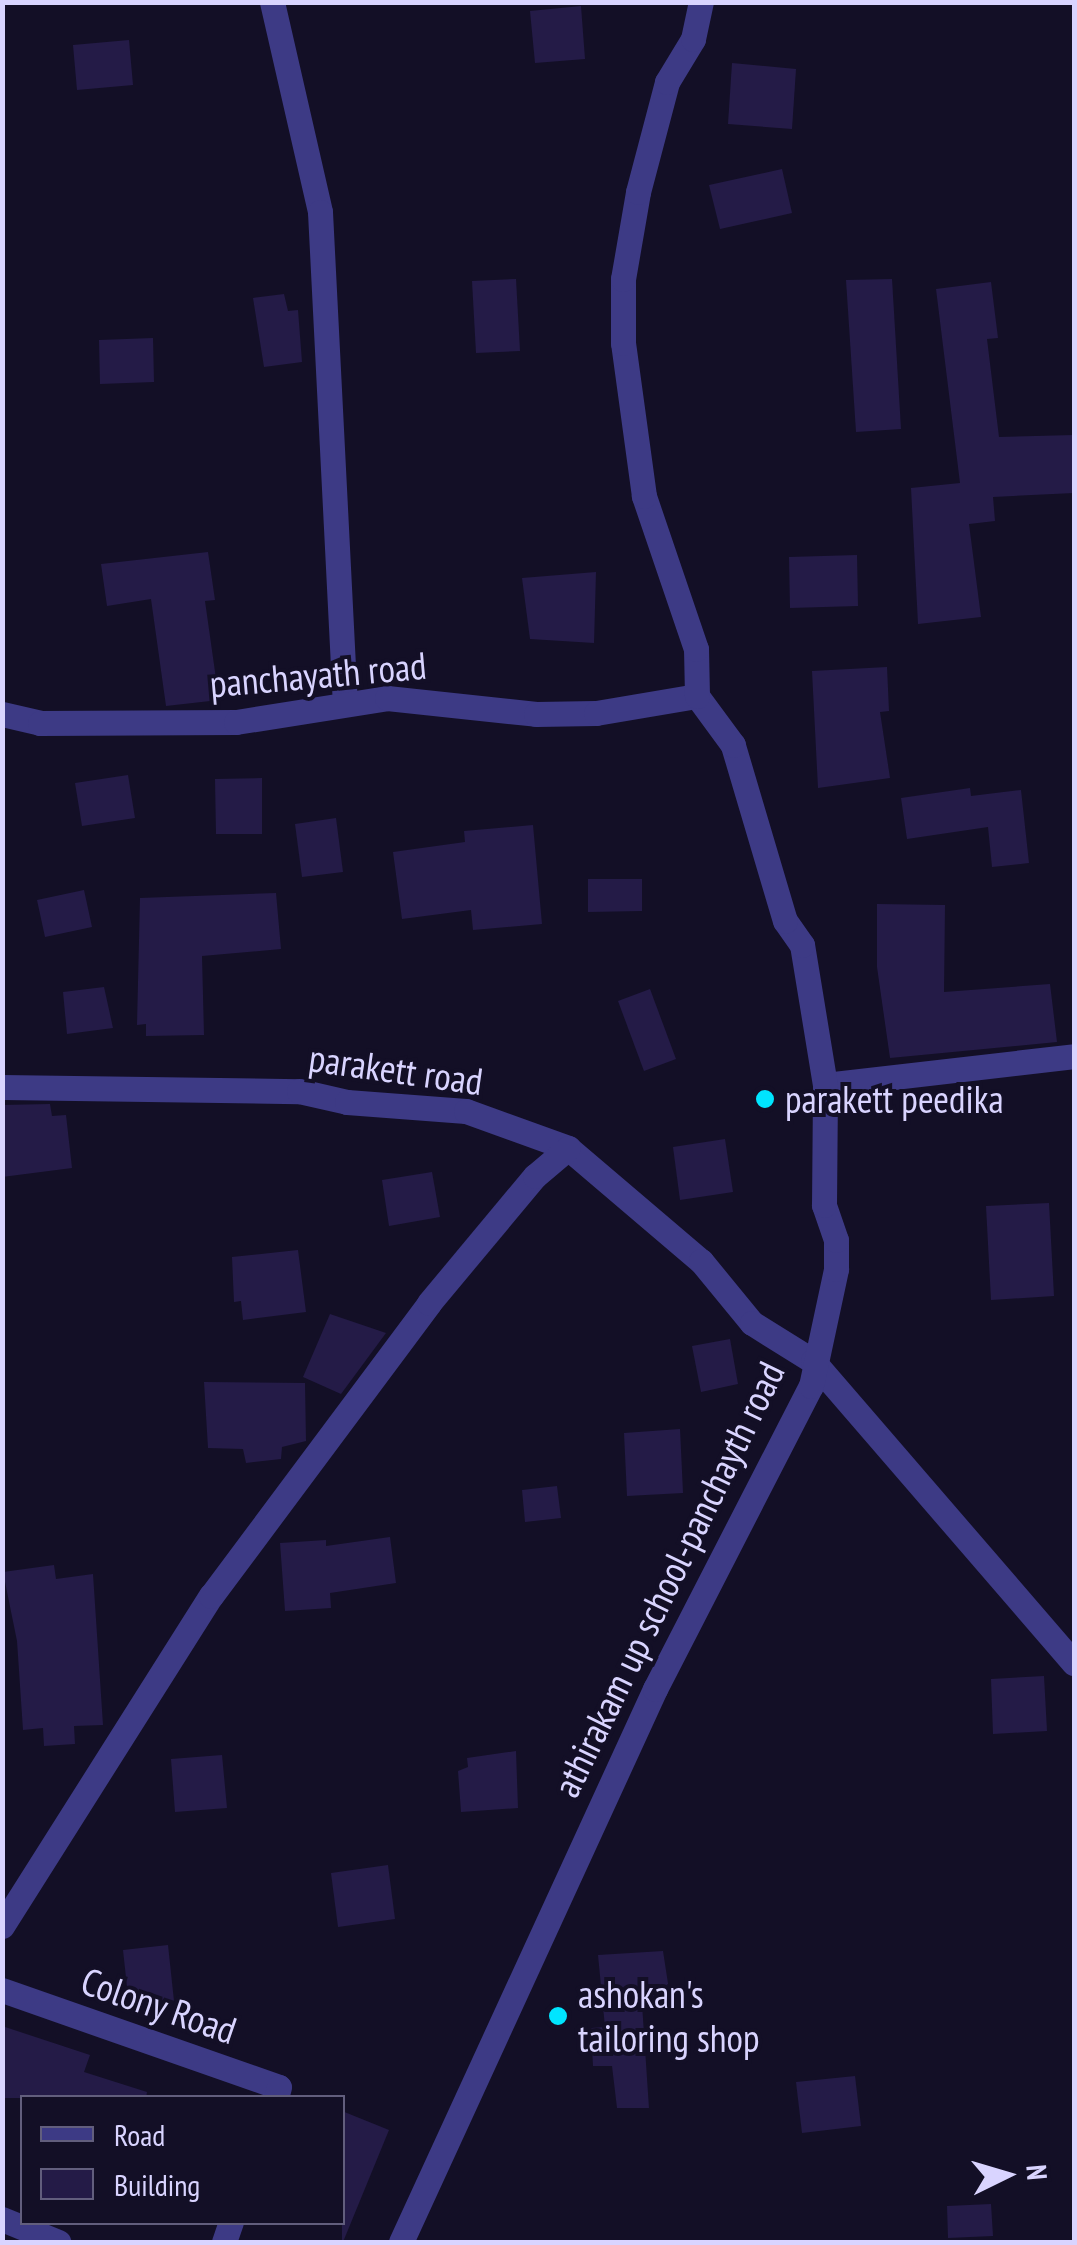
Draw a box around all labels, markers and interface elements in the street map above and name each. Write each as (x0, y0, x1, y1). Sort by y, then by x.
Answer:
street label: panchayath road (208, 642, 428, 706)
street label: parakett road (306, 1034, 486, 1104)
place label: parakett peedika (785, 1076, 1004, 1122)
marker: parakett peedika (754, 1088, 776, 1110)
street label: athirakam up school-panchayth road (543, 1354, 793, 1804)
street label: Colony Road (75, 1957, 243, 2053)
place label: ashokan's tailoring shop (578, 1971, 759, 2060)
marker: ashokan's tailoring shop (547, 2005, 569, 2027)
legend (20, 2095, 345, 2225)
text: Road (114, 2115, 165, 2154)
north arrow (957, 2125, 1057, 2225)
text: N (1018, 2163, 1056, 2181)
text: Building (114, 2165, 200, 2204)

